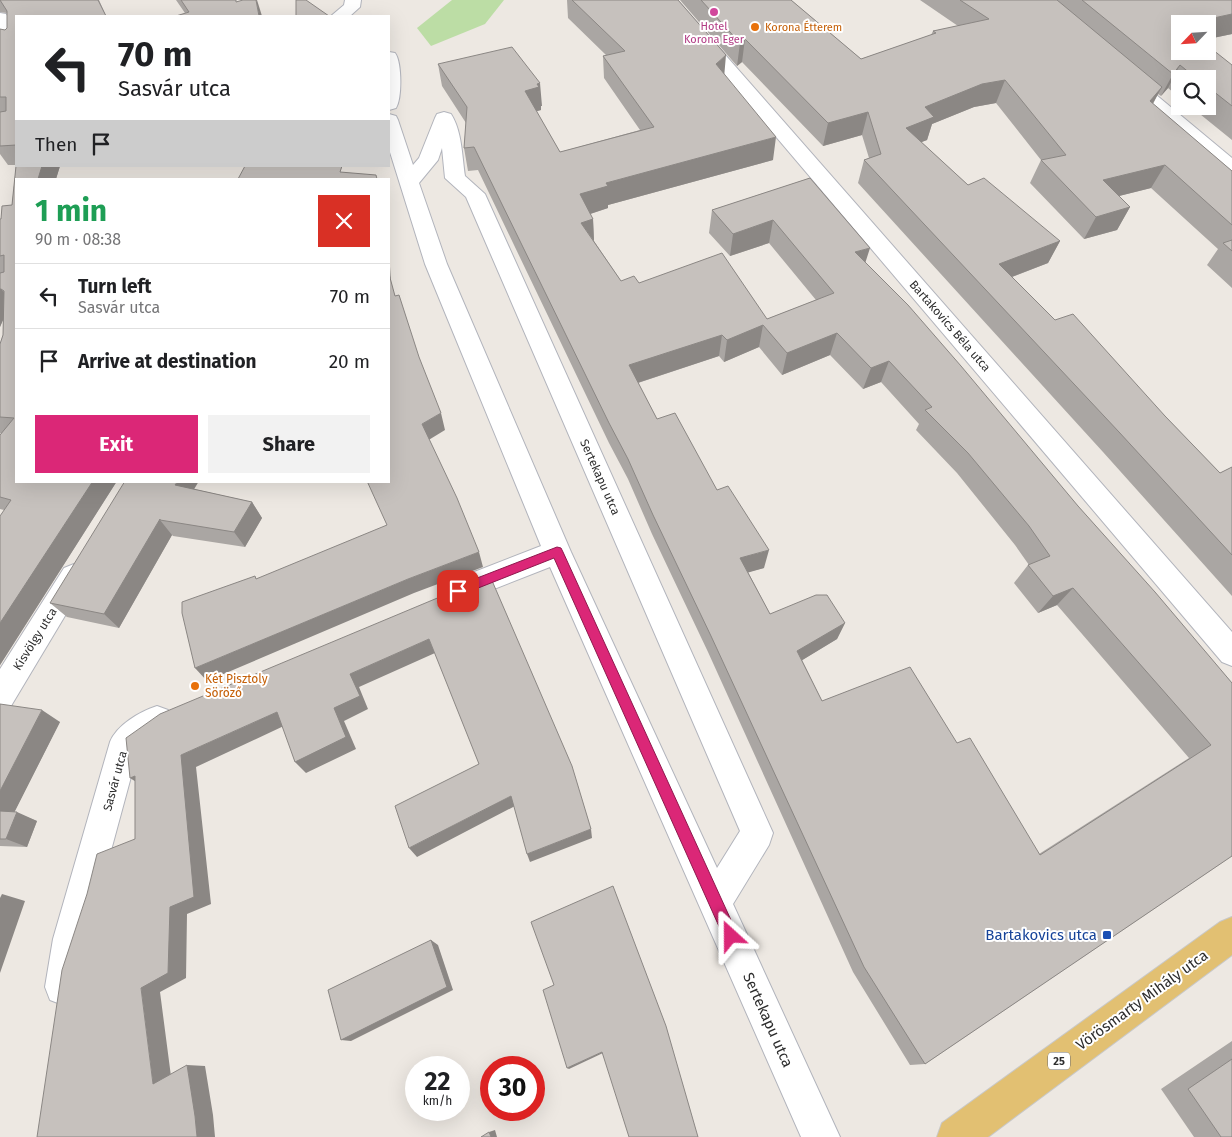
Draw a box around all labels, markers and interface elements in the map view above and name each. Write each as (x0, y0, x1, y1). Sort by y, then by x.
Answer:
marker: Hotel Korona Eger (708, 6, 720, 18)
north arrow (1171, 15, 1216, 60)
map controls (1171, 15, 1216, 115)
place label: Hotel Korona Eger (684, 20, 745, 46)
place label: Korona Étterem (765, 20, 842, 34)
marker: Korona Étterem (749, 21, 761, 33)
text: 70 m (118, 33, 192, 75)
icon: left (35, 35, 100, 100)
button: search (1171, 70, 1216, 115)
text: Sasvár utca (118, 75, 231, 102)
icon: arrive (87, 130, 115, 158)
text: Then (35, 133, 77, 156)
text: 1 min (35, 193, 107, 229)
button: close (318, 195, 370, 247)
text: 90 m · 08:38 (35, 230, 121, 249)
text: Turn left (78, 275, 152, 298)
street label: Bartakovics Béla utca (907, 278, 993, 374)
icon: left (35, 282, 63, 310)
text: 70 m (330, 285, 370, 308)
text: Sasvár utca (78, 298, 160, 317)
icon: arrive (35, 347, 63, 375)
text: Arrive at destination (78, 350, 257, 373)
text: 20 m (329, 350, 370, 373)
button: Exit (35, 415, 198, 473)
button: Share (208, 415, 370, 473)
street label: Sertekapu utca (577, 437, 623, 517)
pin (437, 570, 479, 612)
icon: arrive (444, 577, 472, 605)
street label: Kisvölgy utca (10, 605, 60, 673)
place label: Két Pisztoly Söröző (205, 672, 268, 700)
marker: Két Pisztoly Söröző (189, 680, 201, 692)
street label: Sasvár utca (100, 749, 130, 813)
position arrow (704, 909, 756, 961)
place label: Bartakovics utca (985, 926, 1097, 944)
marker: Bartakovics utca (1101, 929, 1113, 941)
street label: Vörösmarty Mihály utca (1073, 946, 1211, 1054)
street label: Sertekapu utca (739, 970, 797, 1070)
road number: 25 (1048, 1052, 1070, 1070)
speed limit sign: 30 (480, 1056, 545, 1121)
text: 22 (425, 1067, 450, 1097)
text: km/h (423, 1094, 452, 1108)

